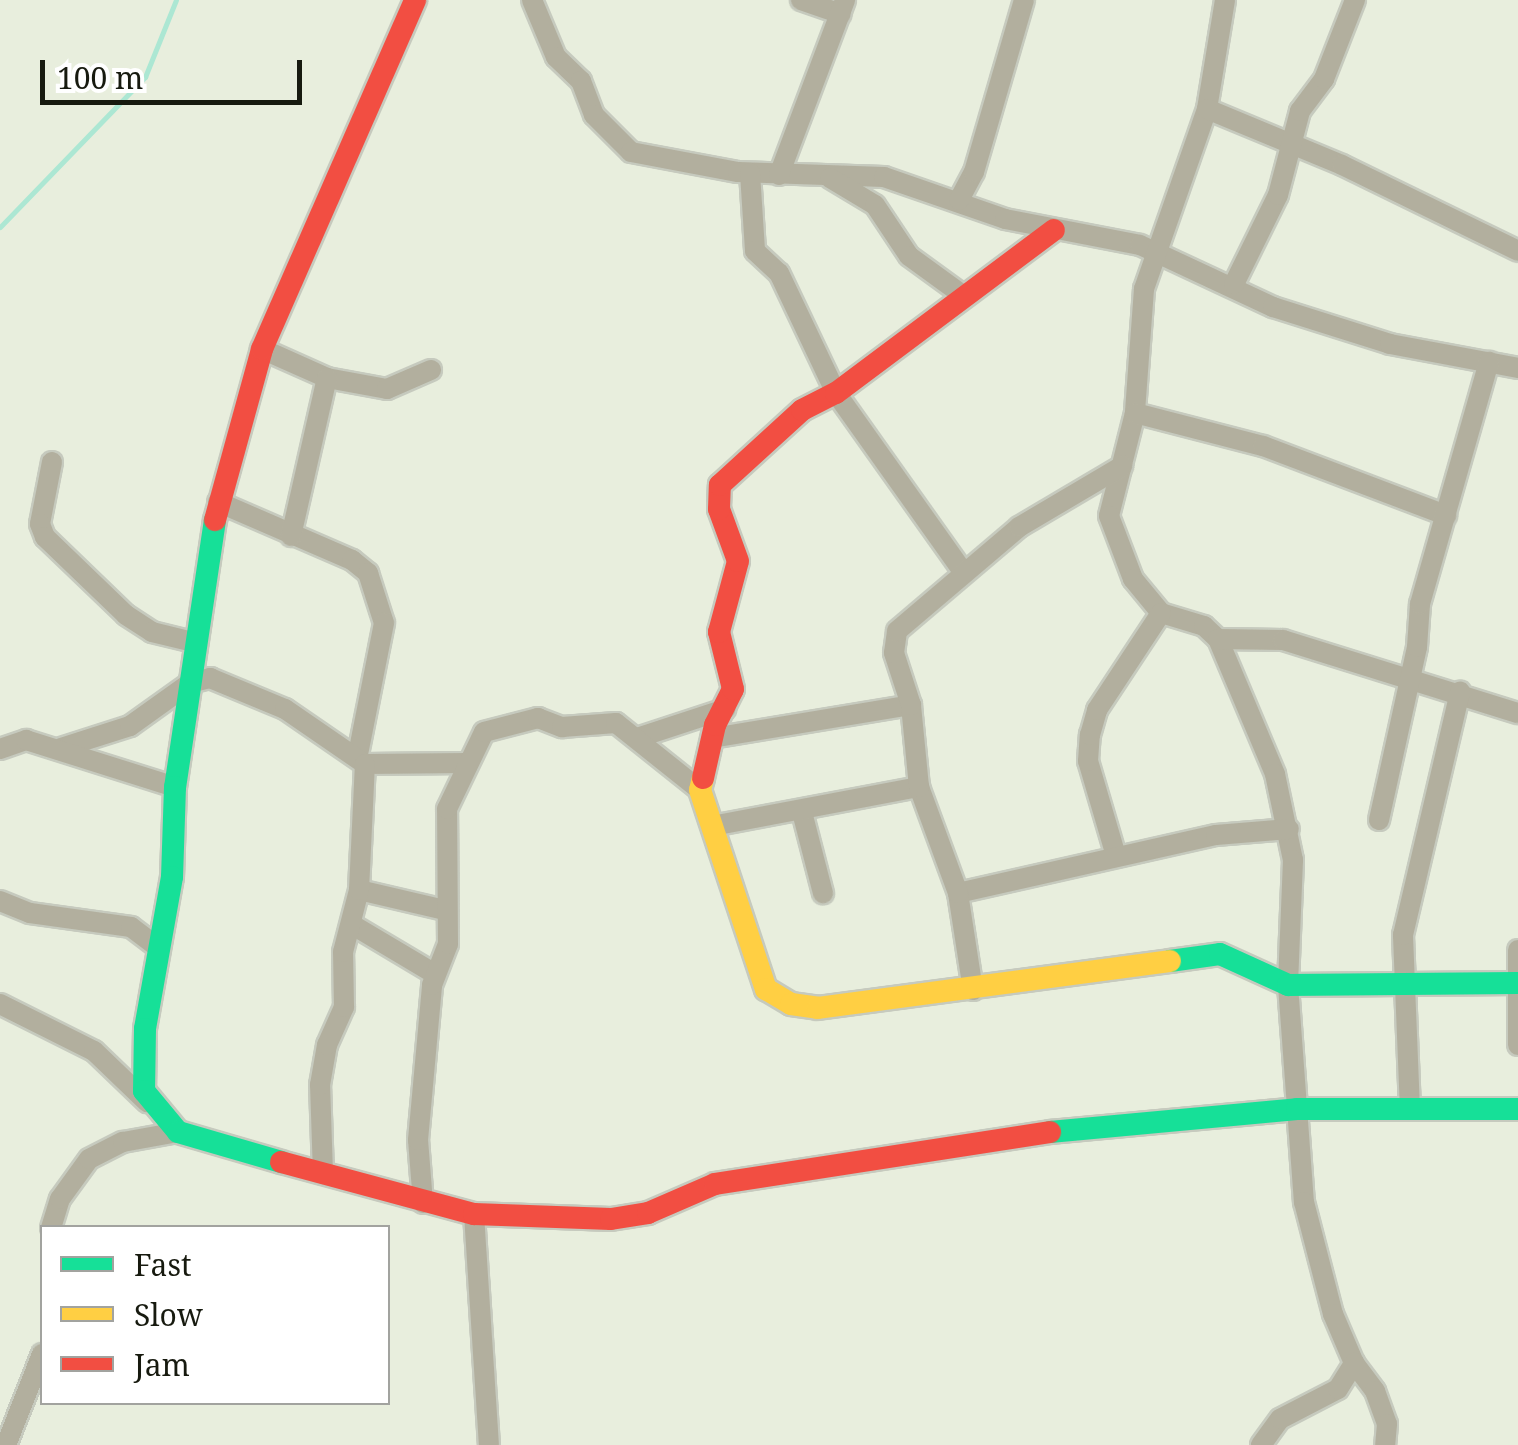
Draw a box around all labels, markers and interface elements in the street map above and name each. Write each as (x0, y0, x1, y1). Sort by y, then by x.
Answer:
scale bar (45, 40, 308, 102)
text: 100 m (57, 57, 143, 98)
legend (40, 1225, 390, 1405)
text: Fast (134, 1244, 191, 1285)
text: Slow (134, 1294, 203, 1335)
text: Jam (134, 1344, 190, 1385)

